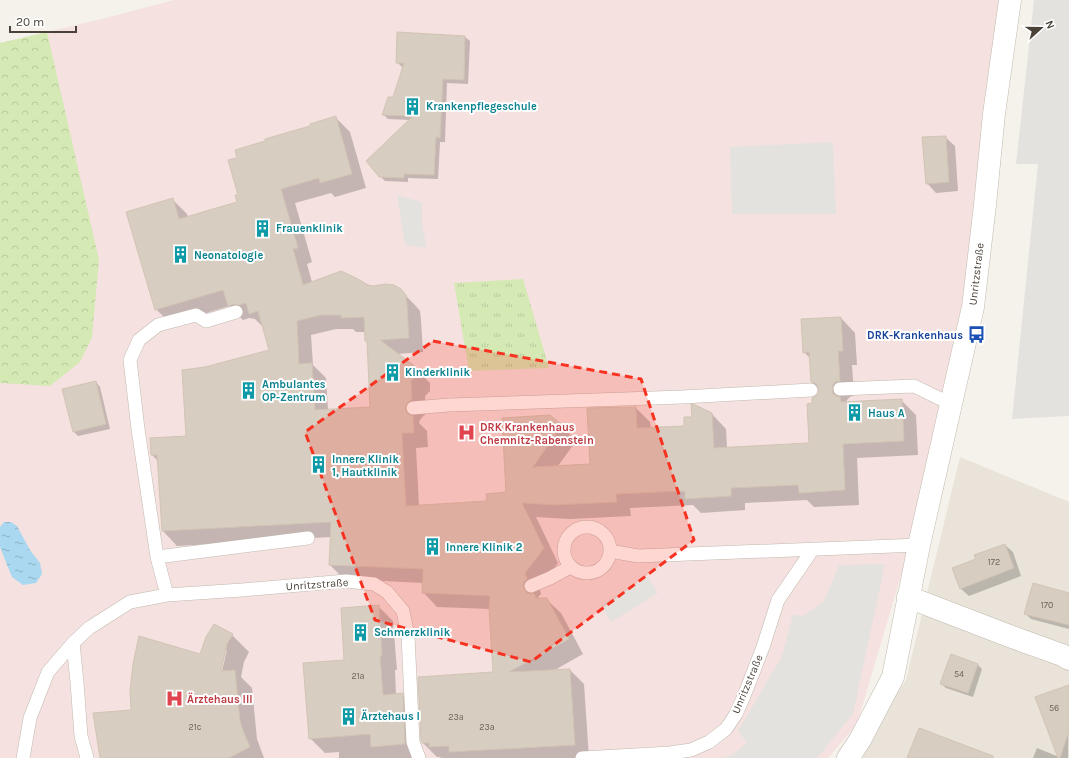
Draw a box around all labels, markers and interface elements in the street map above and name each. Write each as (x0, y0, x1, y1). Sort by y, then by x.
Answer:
scale bar (10, 8, 76, 34)
north arrow (1021, 8, 1061, 48)
text: 20 m (16, 15, 44, 29)
text: N (1042, 19, 1057, 31)
building icon: Krankenpflegeschule (403, 96, 423, 116)
place label: Krankenpflegeschule (426, 100, 537, 113)
building icon: Frauenklinik (253, 218, 273, 238)
place label: Frauenklinik (276, 222, 343, 235)
street label: Unritzstraße (966, 242, 987, 306)
building icon: Neonatologie (171, 245, 191, 265)
place label: Neonatologie (194, 249, 263, 262)
bus stop icon: DRK-Krankenhaus (966, 325, 986, 345)
place label: DRK-Krankenhaus (867, 329, 963, 342)
building icon: Kinderklinik (382, 362, 402, 382)
place label: Kinderklinik (405, 366, 470, 379)
place label: Ambulantes OP-Zentrum (262, 378, 326, 404)
building icon: Ambulantes OP-Zentrum (239, 380, 259, 400)
building icon: Haus A (845, 403, 865, 423)
place label: Haus A (868, 407, 905, 420)
place label: DRK Krankenhaus Chemnitz-Rabenstein (480, 421, 594, 447)
hospital icon: DRK Krankenhaus Chemnitz-Rabenstein (457, 423, 477, 443)
place label: Innere Klinik 1, Hautklinik (332, 453, 399, 479)
building icon: Innere Klinik 1, Hautklinik (309, 455, 329, 475)
building icon: Innere Klinik 2 (423, 537, 443, 557)
place label: Innere Klinik 2 (446, 541, 523, 554)
house number: 172 (988, 557, 1000, 567)
street label: Unritzstraße (285, 576, 349, 593)
house number: 170 (1041, 600, 1053, 610)
building icon: Schmerzklinik (351, 622, 371, 642)
place label: Schmerzklinik (374, 626, 451, 639)
street label: Unritzstraße (729, 652, 766, 716)
house number: 54 (954, 669, 964, 679)
house number: 21a (351, 671, 365, 681)
hospital icon: Ärztehaus III (164, 689, 184, 709)
place label: Ärztehaus III (187, 692, 253, 706)
house number: 56 (1049, 703, 1059, 713)
building icon: Ärztehaus I (338, 706, 358, 726)
place label: Ärztehaus I (361, 709, 420, 723)
house number: 23a (448, 712, 464, 722)
house number: 21c (189, 722, 202, 732)
house number: 23a (479, 722, 495, 732)

